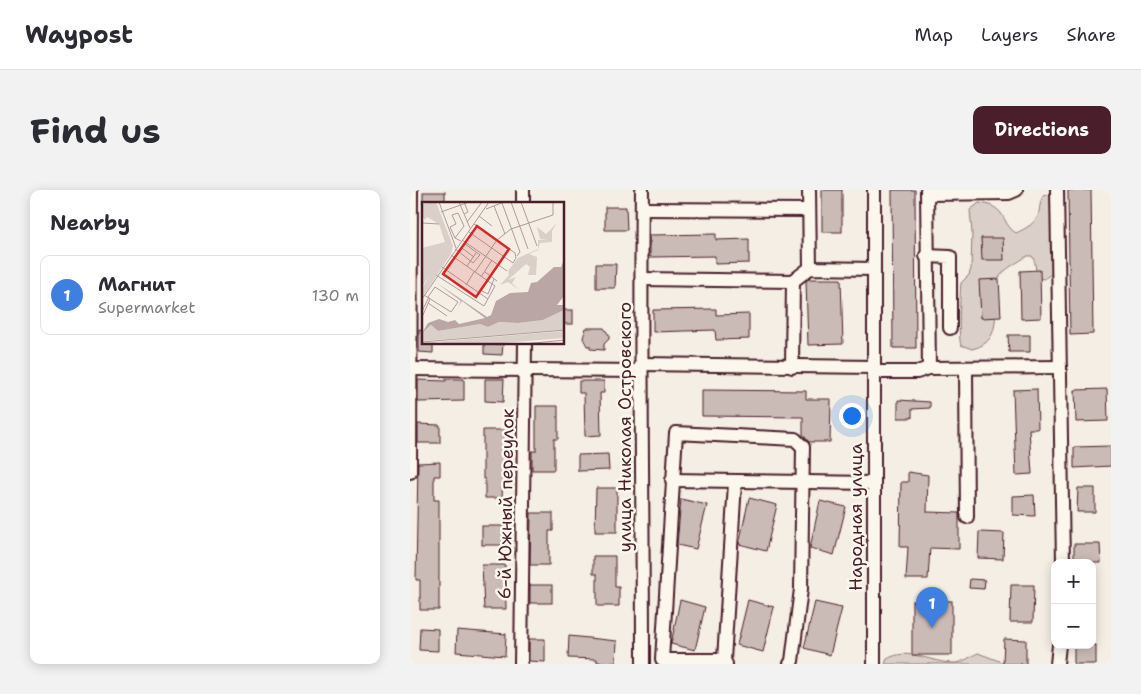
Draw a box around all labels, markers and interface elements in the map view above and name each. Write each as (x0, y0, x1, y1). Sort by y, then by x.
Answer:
text: Waypost (25, 19, 133, 51)
text: Map (915, 23, 953, 47)
text: Layers (981, 23, 1038, 47)
text: Share (1066, 23, 1116, 47)
button: Directions (973, 106, 1111, 154)
text: Find us (30, 107, 161, 154)
inset map (422, 202, 565, 345)
text: Nearby (50, 209, 130, 237)
text: Магнит (98, 272, 176, 297)
text: 1 (63, 285, 71, 306)
text: 130 m (312, 285, 359, 306)
text: Supermarket (98, 297, 195, 318)
street label: улица Николая Островского (613, 302, 637, 552)
your location (839, 403, 865, 429)
street label: 6-й Южный переулок (492, 408, 520, 600)
street label: Народная улица (844, 443, 868, 591)
map controls (1051, 559, 1096, 649)
button: + (1051, 559, 1096, 604)
pin: 1 (916, 587, 948, 628)
button: − (1051, 604, 1096, 649)

